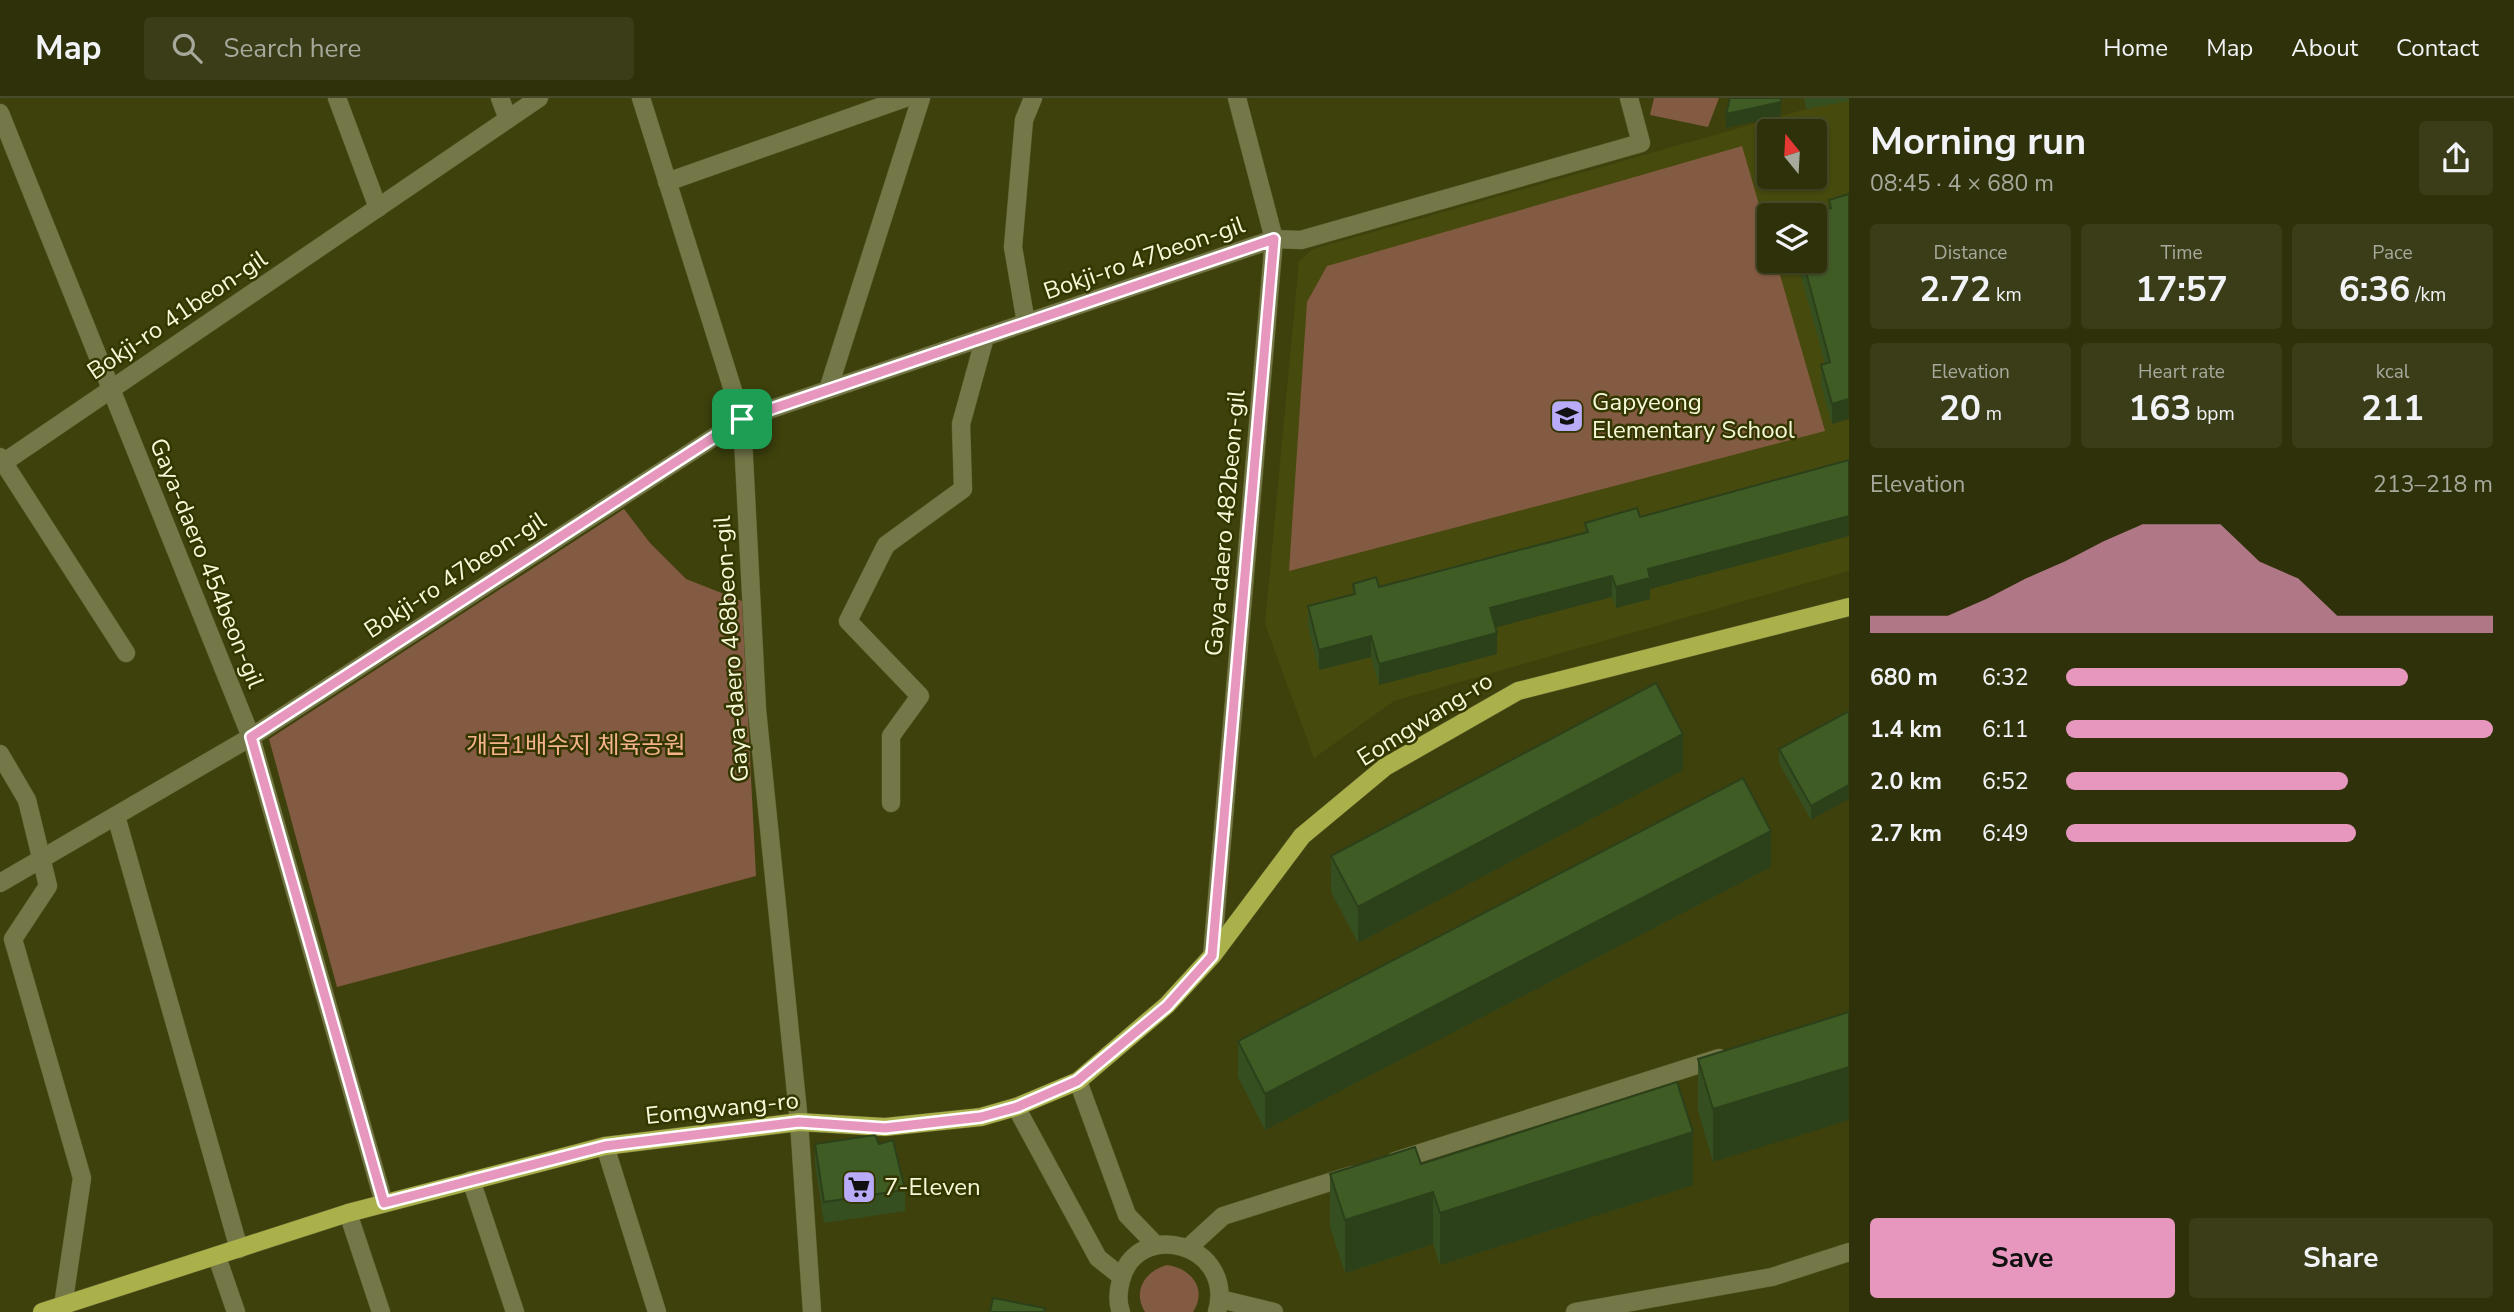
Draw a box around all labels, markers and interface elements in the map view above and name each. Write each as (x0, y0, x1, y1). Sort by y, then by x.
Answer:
search box (144, 17, 634, 80)
text: Map (35, 26, 102, 71)
icon: search (168, 29, 206, 67)
text: Search here (224, 31, 361, 66)
text: Home (2103, 32, 2168, 64)
text: Map (2206, 32, 2253, 64)
text: About (2291, 32, 2358, 64)
text: Contact (2396, 32, 2479, 64)
text: Morning run (1870, 116, 2086, 167)
north arrow (1757, 119, 1827, 189)
map controls (1757, 119, 1827, 273)
button: share (2419, 121, 2493, 195)
text: 08:45 · 4 × 680 m (1870, 168, 2054, 199)
button: layers (1757, 203, 1827, 273)
street label: Bokji-ro 47beon-gil (1039, 209, 1249, 307)
text: Distance (1934, 240, 2007, 266)
text: Time (2160, 240, 2203, 266)
text: Pace (2372, 240, 2413, 266)
street label: Bokji-ro 41beon-gil (81, 243, 273, 387)
text: 2.72 (1919, 266, 1991, 313)
text: 17:57 (2135, 266, 2228, 313)
text: 6:36 (2339, 266, 2410, 313)
text: km (1991, 282, 2022, 308)
text: /km (2410, 282, 2446, 308)
text: Elevation (1931, 359, 2010, 385)
text: Heart rate (2138, 359, 2225, 385)
text: kcal (2376, 359, 2409, 385)
text: 20 (1939, 385, 1981, 432)
text: 163 (2128, 385, 2191, 432)
text: 211 (2361, 385, 2424, 432)
place label: Gapyeong Elementary School (1592, 386, 1795, 446)
pin (712, 389, 772, 449)
street label: Gaya-daero 482beon-gil (1197, 389, 1253, 657)
school or university icon: Gapyeong Elementary School (1548, 397, 1586, 435)
icon: arrive (723, 400, 761, 438)
text: m (1981, 401, 2002, 427)
text: bpm (2191, 401, 2235, 427)
street label: Gaya-daero 454beon-gil (142, 433, 272, 693)
text: Elevation (1870, 469, 1965, 500)
text: 213–218 m (2373, 469, 2493, 500)
street label: Bokji-ro 47beon-gil (358, 504, 552, 646)
street label: Gaya-daero 468beon-gil (706, 515, 756, 783)
text: 680 m (1870, 662, 1938, 693)
text: 6:32 (1982, 662, 2029, 693)
street label: Eomgwang-ro (1351, 665, 1499, 773)
text: 1.4 km (1870, 714, 1942, 745)
text: 6:11 (1982, 714, 2029, 745)
park label: 개금1배수지 체육공원 (466, 729, 686, 761)
text: 2.0 km (1870, 766, 1942, 797)
text: 6:52 (1982, 766, 2029, 797)
text: 2.7 km (1870, 818, 1942, 849)
text: 6:49 (1982, 818, 2029, 849)
street label: Eomgwang-ro (644, 1084, 800, 1132)
supermarket icon: 7-Eleven (840, 1168, 878, 1206)
place label: 7-Eleven (884, 1171, 981, 1203)
button: Save (1870, 1218, 2175, 1298)
button: Share (2189, 1218, 2493, 1298)

